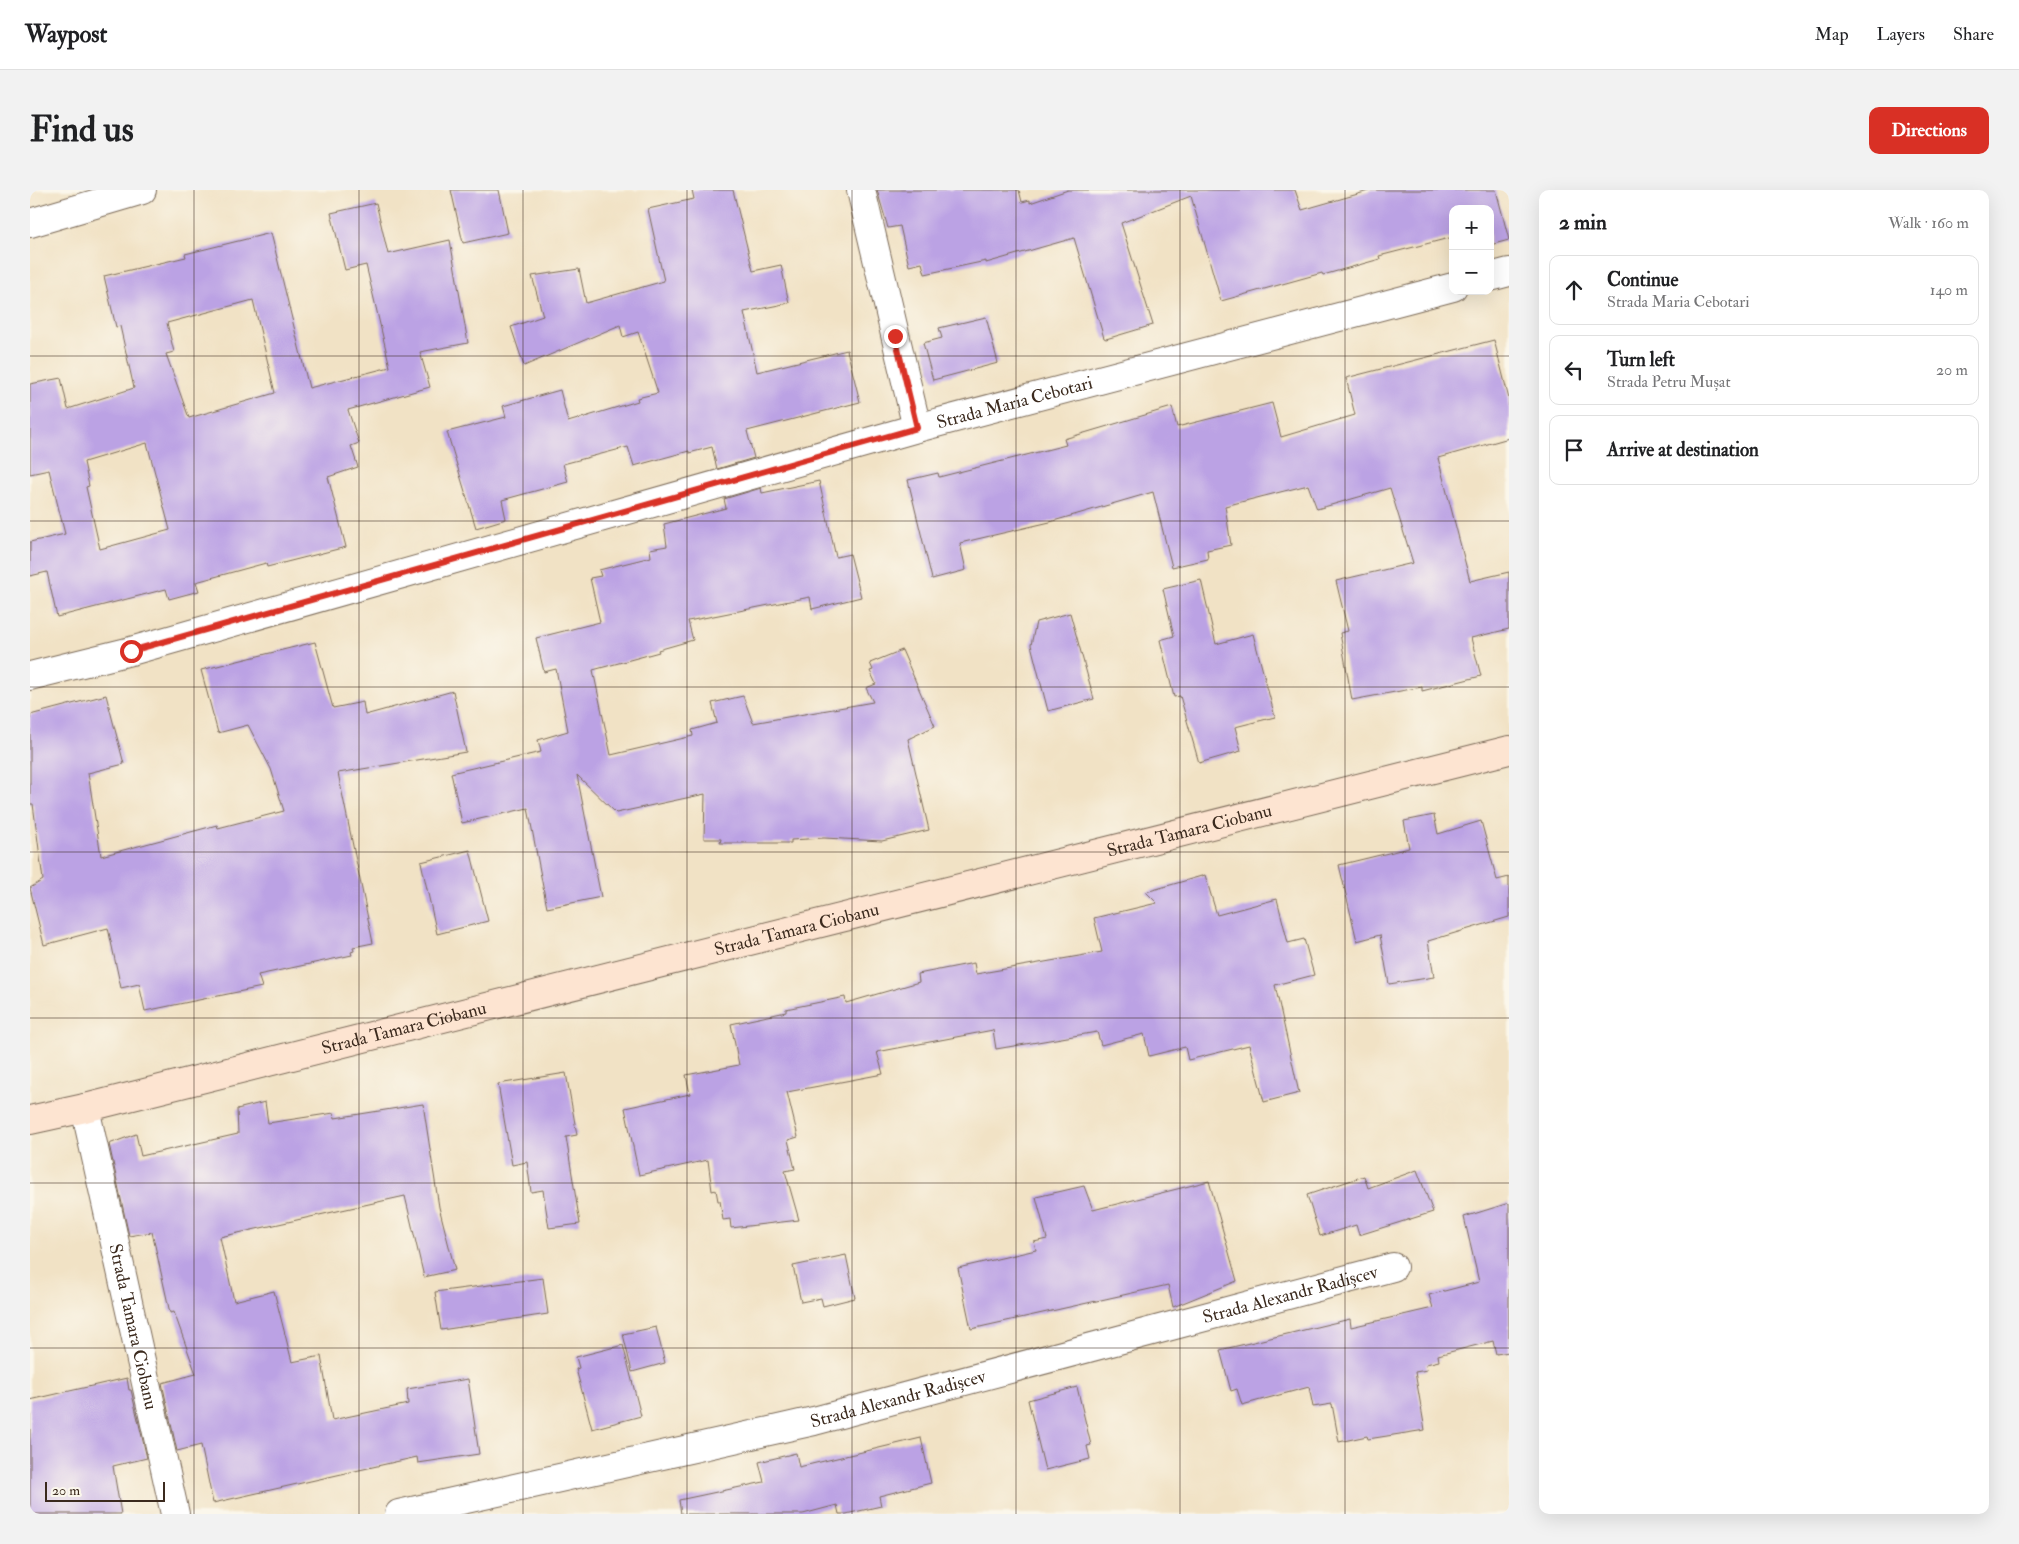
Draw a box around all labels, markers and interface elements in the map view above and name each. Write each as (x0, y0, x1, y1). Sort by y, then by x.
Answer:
text: Waypost (25, 19, 107, 50)
text: Map (1815, 23, 1849, 46)
text: Layers (1877, 23, 1925, 46)
text: Share (1953, 23, 1994, 46)
button: Directions (1869, 107, 1989, 154)
text: Find us (30, 108, 134, 152)
map controls (1449, 205, 1494, 295)
button: + (1449, 205, 1494, 250)
text: 2 min (1559, 209, 1607, 236)
text: Walk · 160 m (1888, 213, 1969, 233)
button: − (1449, 250, 1494, 295)
text: Continue (1607, 268, 1678, 292)
icon: ahead (1560, 276, 1588, 304)
text: 140 m (1930, 280, 1968, 300)
text: Strada Maria Cebotari (1607, 292, 1750, 312)
route end (884, 325, 907, 348)
text: Turn left (1607, 348, 1675, 372)
icon: left (1560, 356, 1588, 384)
text: 20 m (1936, 360, 1968, 380)
street label: Strada Maria Cebotari (934, 371, 1095, 434)
text: Strada Petru Mușat (1607, 372, 1731, 392)
icon: arrive (1560, 436, 1588, 464)
text: Arrive at destination (1607, 438, 1759, 462)
route start (120, 640, 143, 663)
street label: Strada Tamara Ciobanu (1105, 799, 1274, 863)
street label: Strada Tamara Ciobanu (712, 898, 882, 961)
street label: Strada Tamara Ciobanu (319, 997, 489, 1060)
street label: Strada Tamara Ciobanu (103, 1242, 163, 1412)
street label: Strada Alexandr Radișcev (1200, 1260, 1381, 1329)
street label: Strada Alexandr Radișcev (808, 1365, 988, 1433)
scale bar (45, 1479, 165, 1502)
text: 20 m (52, 1482, 80, 1499)

